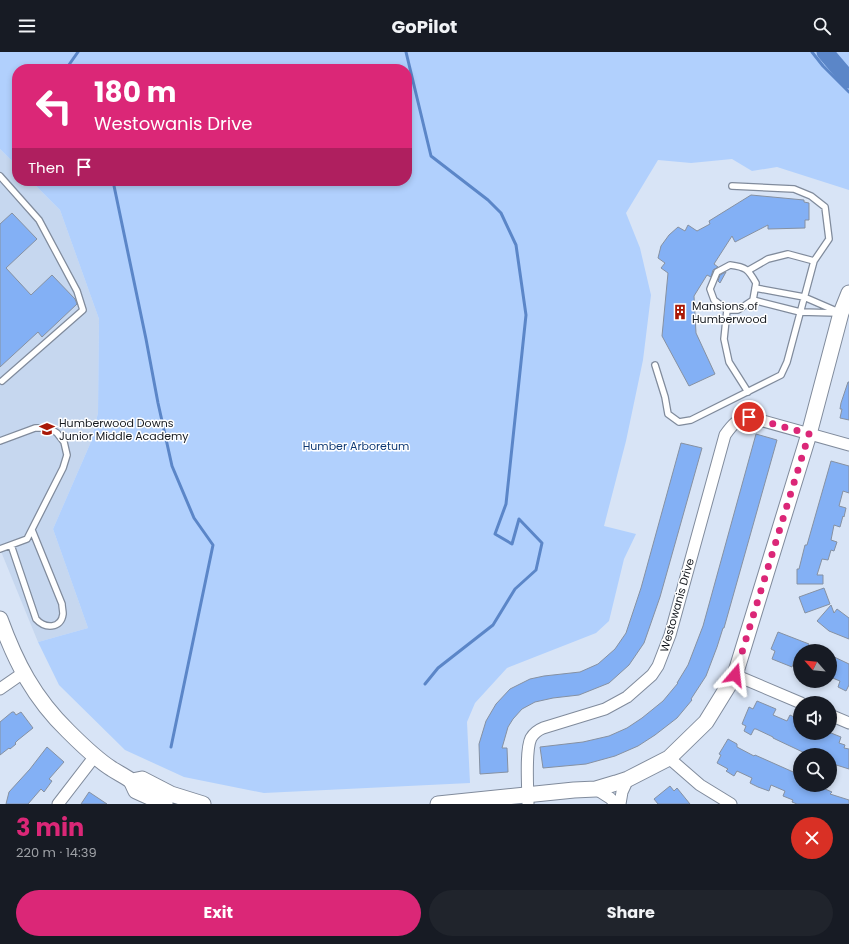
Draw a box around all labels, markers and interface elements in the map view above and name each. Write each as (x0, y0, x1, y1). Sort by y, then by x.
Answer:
text: GoPilot (392, 14, 457, 39)
icon: menu (16, 15, 38, 37)
icon: search (811, 15, 833, 37)
text: 180 m (94, 73, 177, 112)
icon: left (28, 80, 80, 132)
text: Westowanis Drive (94, 111, 252, 136)
icon: arrive (73, 156, 95, 178)
text: Then (28, 157, 65, 178)
place label: Mansions of Humberwood (692, 298, 767, 327)
building icon: Mansions of Humberwood (671, 303, 689, 321)
pin (732, 400, 766, 434)
icon: arrive (738, 406, 760, 428)
place label: Humberwood Downs Junior Middle Academy (59, 415, 189, 444)
school or university icon: Humberwood Downs Junior Middle Academy (38, 420, 56, 438)
park label: Humber Arboretum (303, 438, 409, 454)
street label: Westowanis Drive (656, 556, 698, 654)
north arrow (793, 644, 837, 688)
map controls (793, 644, 837, 792)
position arrow (714, 654, 756, 696)
button: sound (793, 696, 837, 740)
button: search (793, 748, 837, 792)
text: 3 min (16, 811, 84, 844)
button: close (791, 817, 833, 859)
text: 220 m · 14:39 (16, 843, 97, 862)
button: Exit (16, 890, 421, 936)
button: Share (429, 890, 833, 936)

